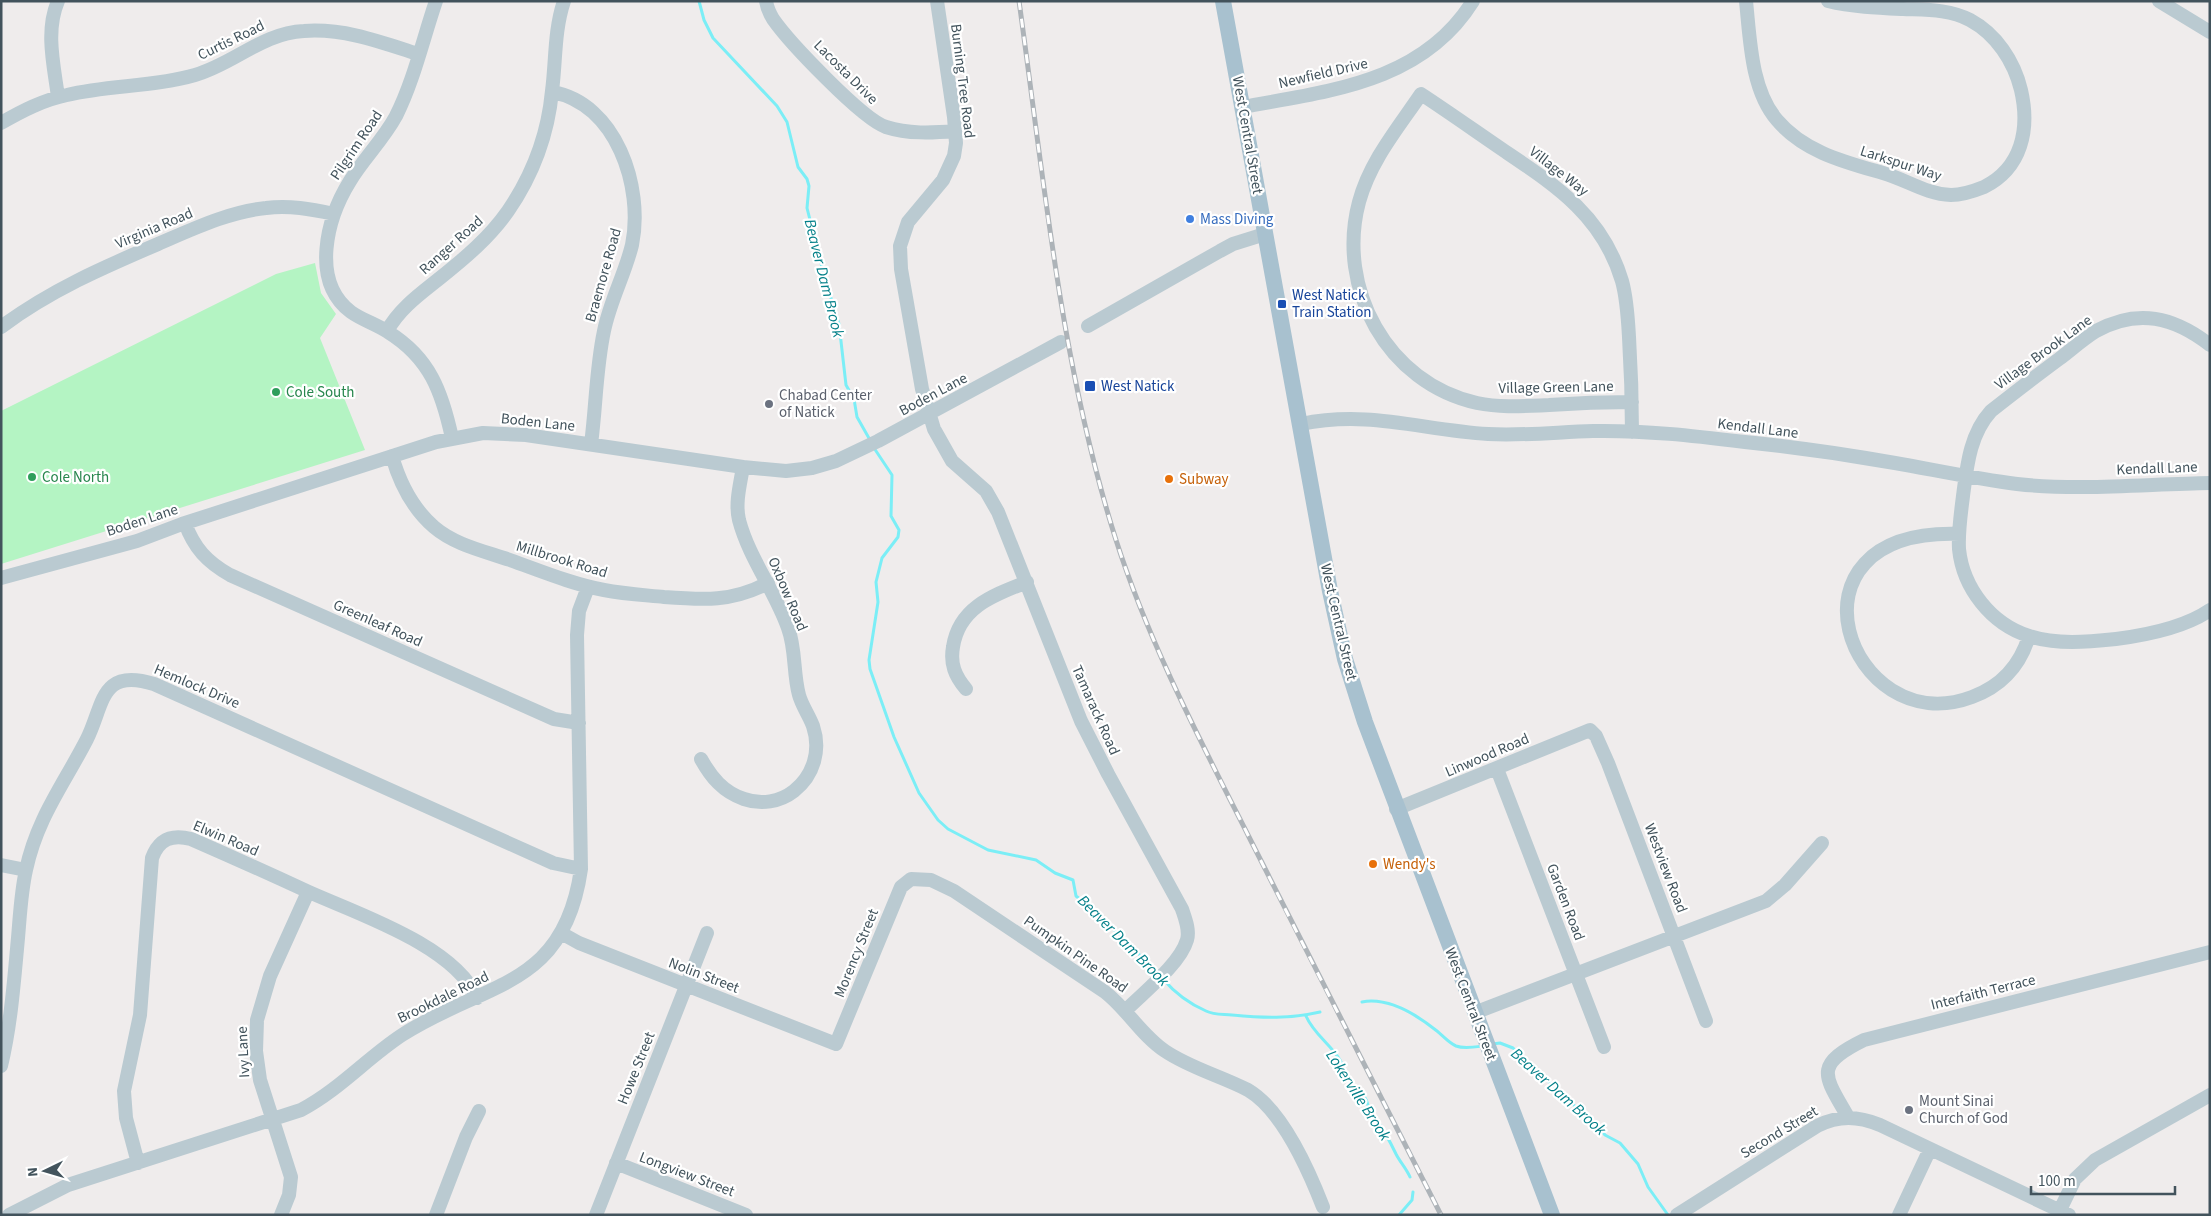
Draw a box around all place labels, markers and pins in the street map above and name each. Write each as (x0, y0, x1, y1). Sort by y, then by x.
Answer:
place label: Mass Diving (1200, 209, 1274, 230)
marker: Mass Diving (1184, 213, 1196, 225)
place label: West Natick Train Station (1292, 285, 1372, 323)
marker: West Natick Train Station (1276, 298, 1288, 310)
place label: West Natick (1101, 376, 1175, 397)
marker: West Natick (1083, 379, 1097, 393)
place label: Cole South (286, 382, 355, 403)
place label: Chabad Center of Natick (779, 385, 873, 423)
marker: Cole South (270, 386, 282, 398)
marker: Chabad Center of Natick (763, 398, 775, 410)
place label: Cole North (42, 467, 109, 488)
place label: Subway (1179, 469, 1229, 490)
marker: Cole North (26, 471, 38, 483)
marker: Subway (1163, 473, 1175, 485)
place label: Wendy's (1383, 854, 1436, 875)
marker: Wendy's (1367, 858, 1379, 870)
place label: Mount Sinai Church of God (1919, 1091, 2008, 1129)
marker: Mount Sinai Church of God (1903, 1104, 1915, 1116)

